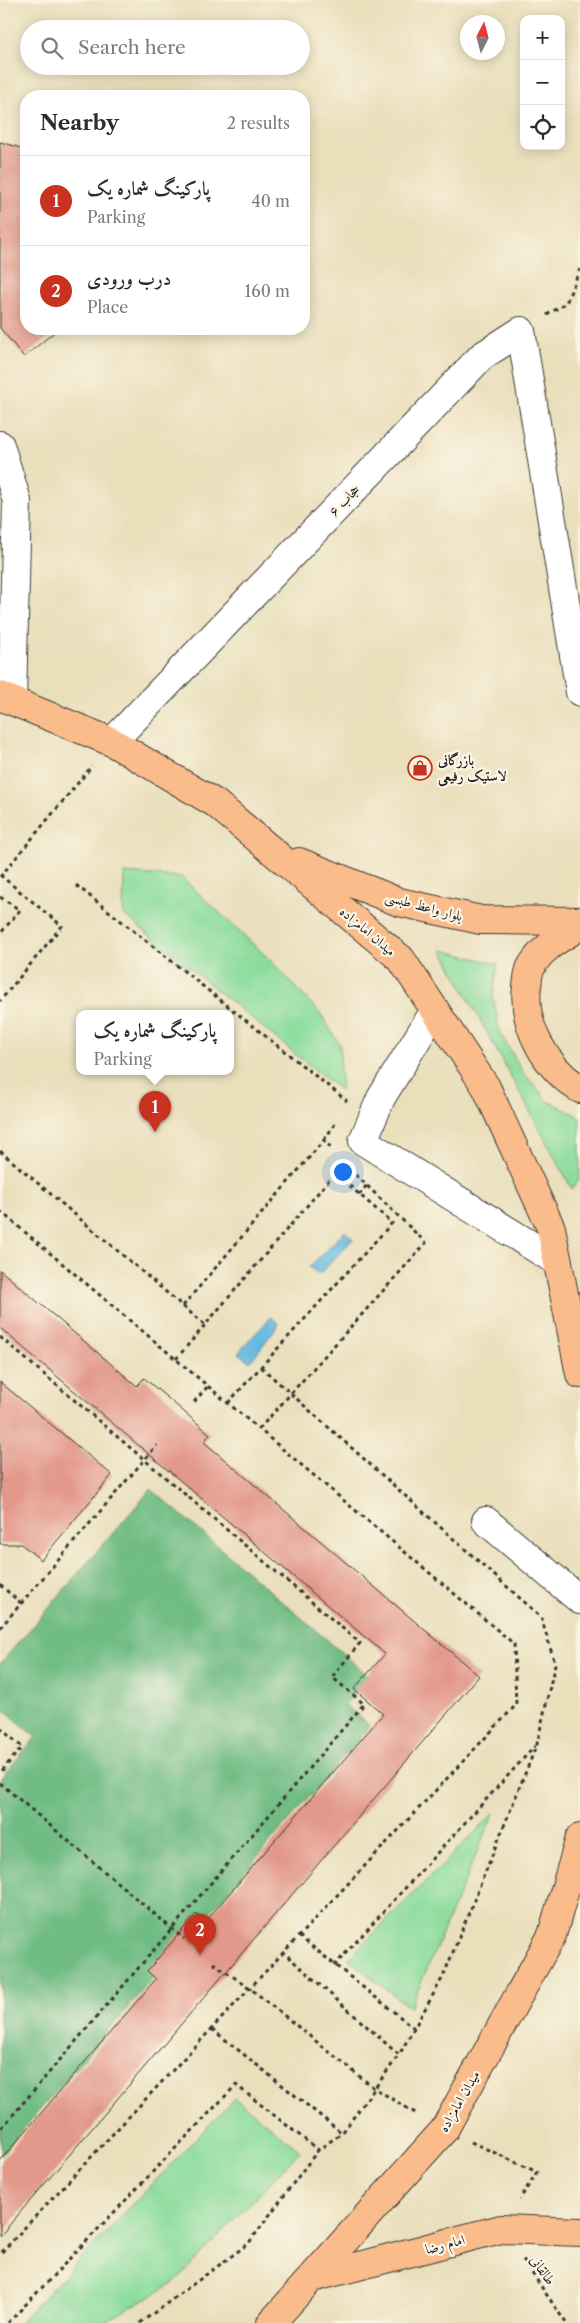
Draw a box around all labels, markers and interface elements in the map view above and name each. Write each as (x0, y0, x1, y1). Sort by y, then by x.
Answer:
north arrow (460, 15, 505, 60)
map controls (520, 15, 565, 150)
button: + (520, 15, 565, 60)
search box (20, 20, 310, 75)
icon: search (38, 34, 66, 62)
text: Search here (78, 36, 186, 59)
button: − (520, 60, 565, 105)
button: locate (520, 105, 565, 150)
text: Nearby (40, 110, 119, 135)
text: 2 results (227, 113, 290, 133)
text: پارکینگ شماره یک (87, 177, 210, 200)
text: 1 (52, 191, 60, 211)
text: 40 m (251, 191, 290, 211)
text: Parking (87, 207, 145, 227)
text: درب ورودی (87, 267, 171, 290)
text: 2 (51, 281, 61, 301)
text: 160 m (245, 281, 290, 301)
text: Place (87, 297, 128, 317)
street label: حجاب ۶ (324, 480, 364, 520)
place label: بازرگانی لاستیک رفیعی (437, 751, 507, 787)
shop icon: بازرگانی لاستیک رفیعی (407, 755, 433, 781)
street label: بلوار واعظ طبسی (383, 887, 465, 926)
street label: میدان امامزاده (336, 902, 400, 960)
popup (76, 1010, 234, 1075)
text: پارکینگ شماره یک (94, 1019, 216, 1042)
text: Parking (94, 1049, 152, 1069)
pin: 1 (139, 1091, 171, 1132)
your location (330, 1159, 356, 1185)
pin: 2 (184, 1914, 216, 1955)
street label: میدان امامزاده (434, 2067, 485, 2135)
street label: امام رضا (423, 2230, 468, 2262)
street label: طالقانی (526, 2252, 560, 2288)

